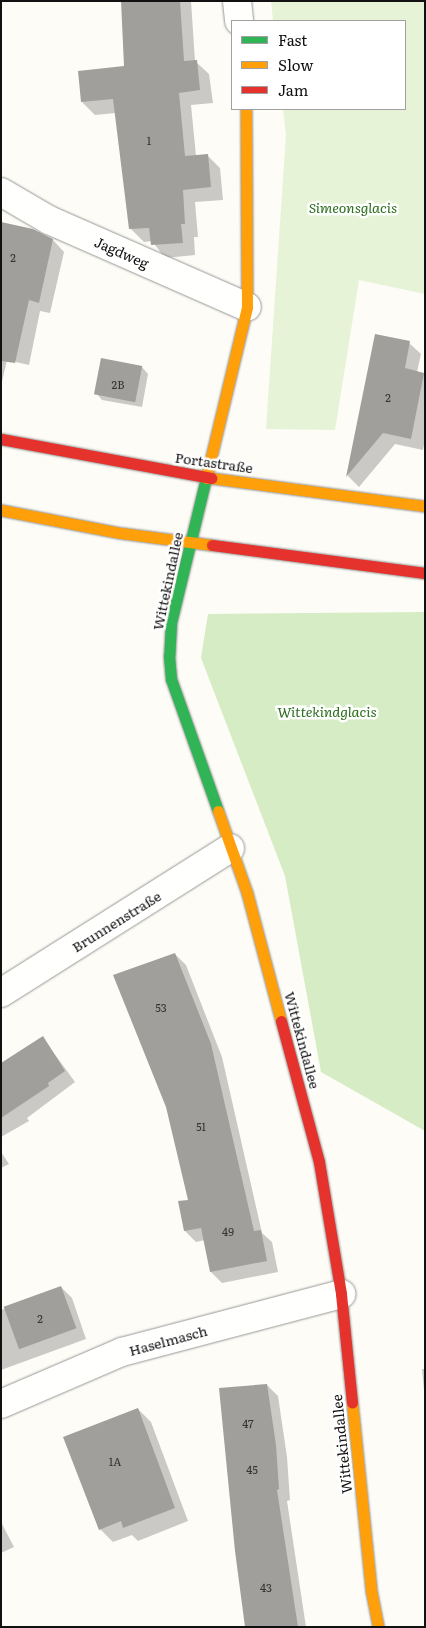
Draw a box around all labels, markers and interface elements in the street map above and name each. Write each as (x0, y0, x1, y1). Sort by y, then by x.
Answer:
legend (231, 20, 406, 110)
text: Fast (278, 28, 307, 51)
text: Slow (278, 53, 313, 76)
text: Jam (278, 78, 308, 101)
house number: 1 (147, 133, 151, 147)
park label: Simeonsglacis (309, 199, 397, 215)
street label: Jagdweg (92, 233, 152, 271)
house number: 2 (10, 250, 16, 264)
house number: 2B (112, 377, 124, 391)
house number: 2 (385, 390, 391, 404)
street label: Portastraße (174, 448, 254, 476)
street label: Wittekindallee (148, 530, 186, 632)
park label: Wittekindglacis (277, 703, 377, 719)
street label: Brunnenstraße (68, 887, 164, 955)
street label: Wittekindallee (282, 990, 324, 1090)
house number: 53 (155, 1000, 167, 1014)
house number: 51 (196, 1119, 206, 1133)
house number: 49 (222, 1224, 234, 1238)
house number: 2 (37, 1311, 43, 1325)
street label: Haselmasch (127, 1321, 209, 1359)
street label: Wittekindallee (327, 1393, 355, 1495)
house number: 47 (242, 1416, 254, 1430)
house number: 1A (109, 1454, 121, 1468)
house number: 45 (246, 1462, 258, 1476)
house number: 43 (260, 1580, 272, 1594)

